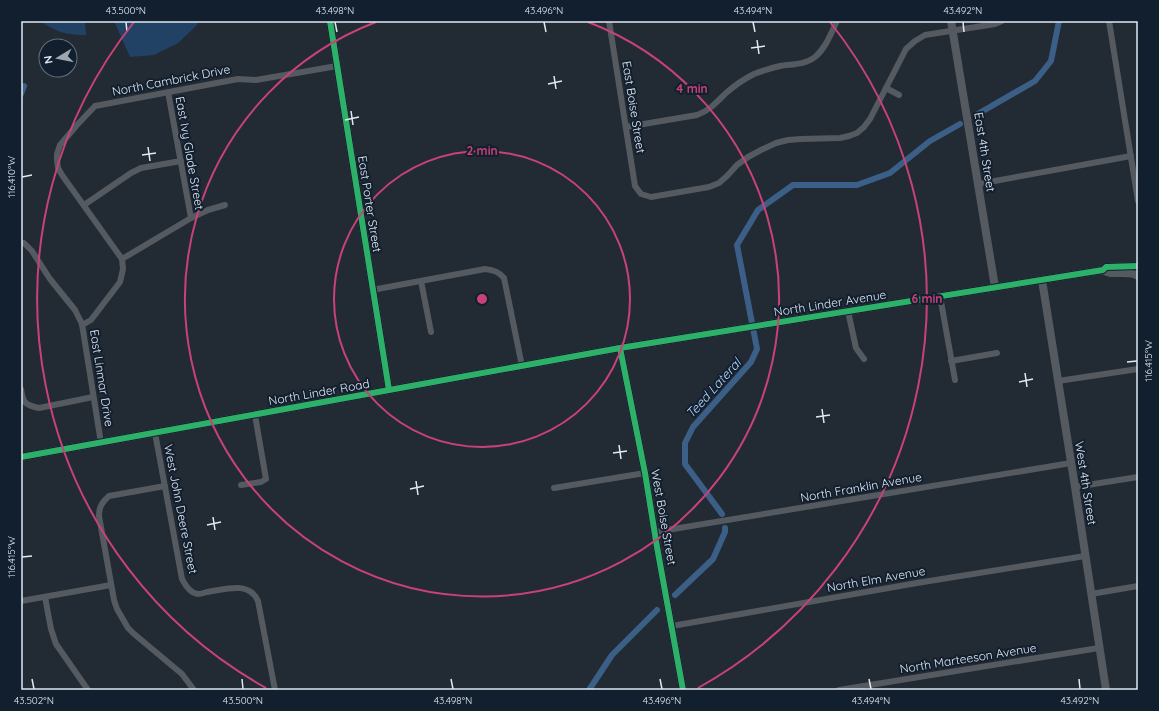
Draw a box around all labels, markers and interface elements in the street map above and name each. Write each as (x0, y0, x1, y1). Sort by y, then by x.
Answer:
text: 43.500°N (106, 4, 146, 17)
text: 43.498°N (316, 4, 354, 17)
text: 43.496°N (525, 4, 563, 17)
text: 43.494°N (734, 4, 772, 17)
text: 43.492°N (944, 4, 982, 17)
north arrow (38, 38, 78, 78)
text: N (41, 55, 56, 65)
street label: East Boise Street (619, 60, 649, 154)
street label: North Cambrick Drive (111, 61, 232, 99)
text: 4 min (676, 81, 708, 96)
street label: East Ivy Glade Street (173, 95, 207, 211)
street label: East 4th Street (971, 111, 999, 193)
text: 2 min (466, 143, 498, 158)
street label: East Porter Street (355, 155, 385, 253)
text: 116.410°W (5, 156, 18, 198)
street label: North Linder Avenue (773, 287, 888, 319)
text: 6 min (911, 291, 943, 306)
centre of rings (475, 292, 489, 306)
street label: East Linmar Drive (87, 328, 117, 428)
text: 116.415°W (1142, 340, 1155, 382)
water label: Teed Lateral (682, 353, 745, 421)
street label: North Linder Road (267, 376, 371, 408)
street label: West 4th Street (1072, 440, 1100, 526)
street label: West John Deere Street (161, 443, 201, 575)
street label: West Boise Street (648, 468, 680, 566)
street label: North Franklin Avenue (799, 469, 923, 505)
text: 116.415°W (5, 536, 18, 578)
street label: North Elm Avenue (826, 563, 927, 595)
street label: North Marteeson Avenue (899, 640, 1038, 676)
text: 43.502°N (14, 694, 54, 707)
text: 43.500°N (223, 694, 263, 707)
text: 43.498°N (434, 694, 472, 707)
text: 43.496°N (643, 694, 681, 707)
text: 43.494°N (852, 694, 890, 707)
text: 43.492°N (1061, 694, 1099, 707)

